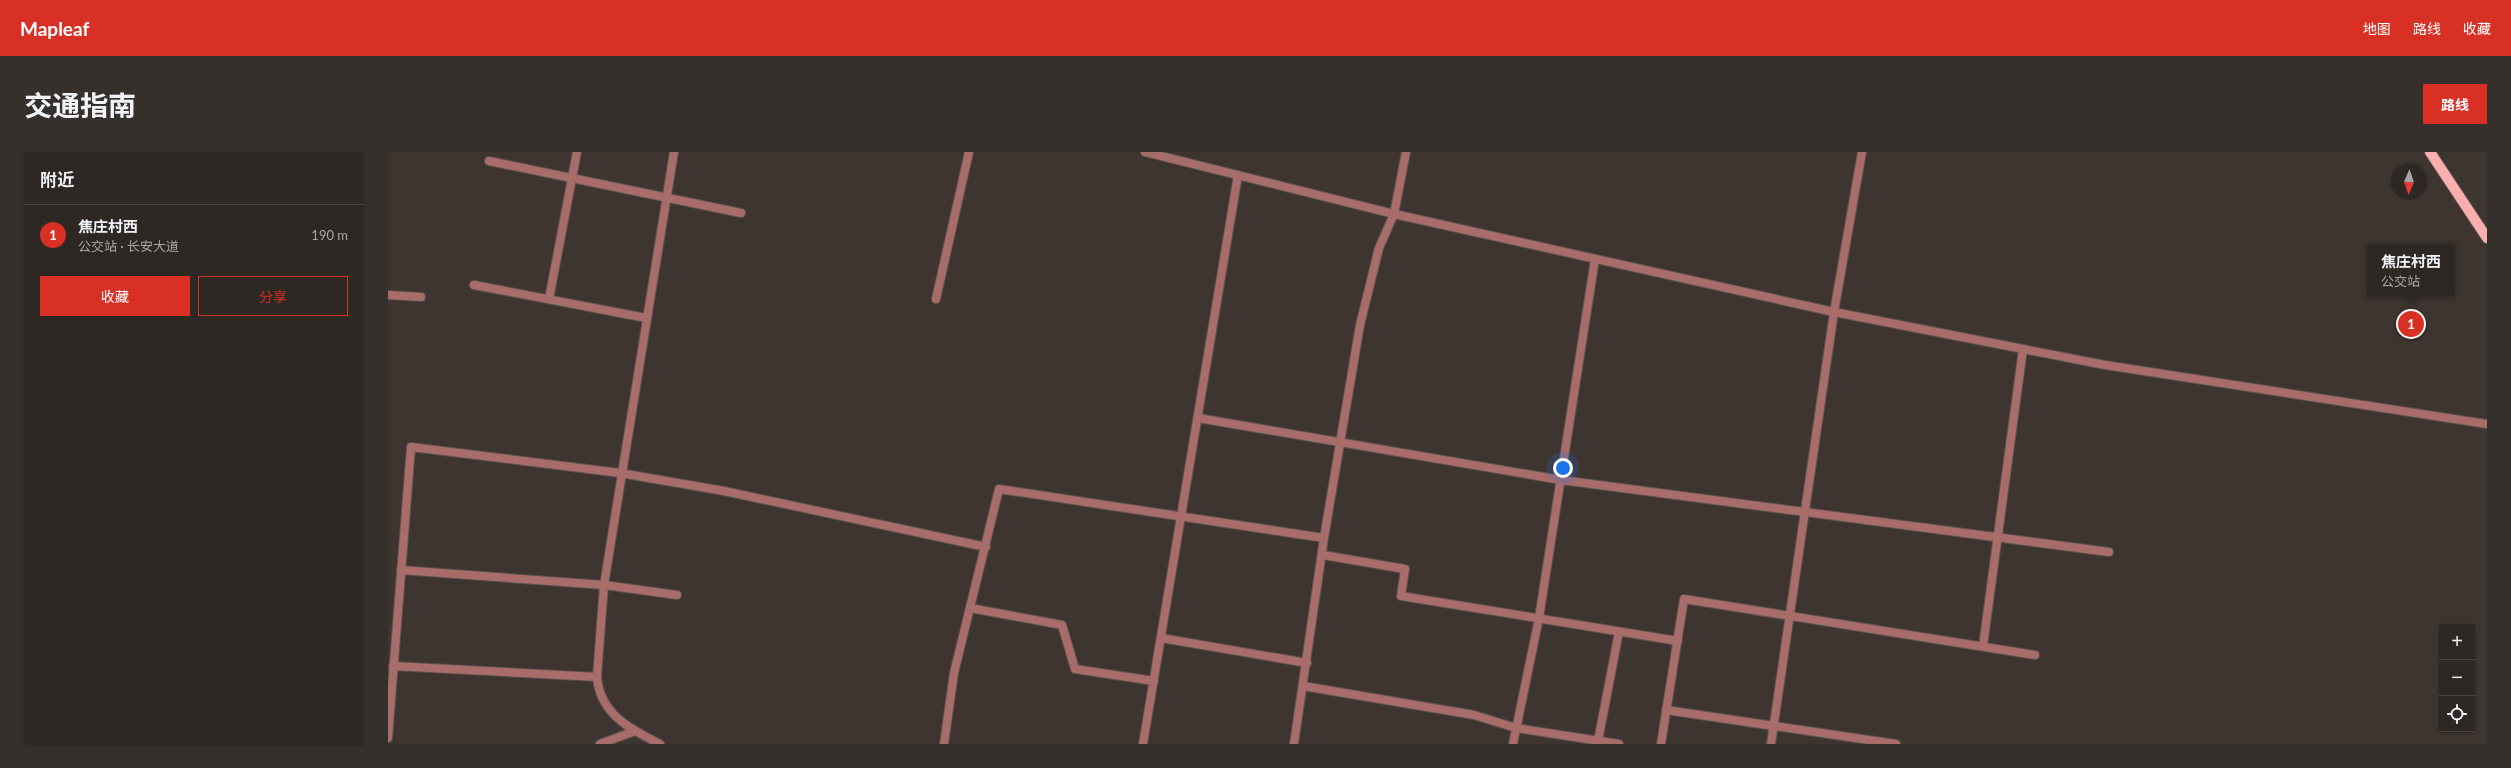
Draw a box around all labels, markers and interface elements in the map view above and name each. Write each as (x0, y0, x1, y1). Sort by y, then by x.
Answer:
text: Mapleaf (20, 17, 89, 40)
text: 地图 (2363, 20, 2391, 37)
text: 路线 (2413, 20, 2441, 37)
text: 收藏 (2463, 20, 2491, 37)
button: 路线 (2423, 84, 2487, 124)
text: 交通指南 (24, 88, 136, 122)
north arrow (2391, 164, 2427, 200)
text: 附近 (40, 169, 74, 190)
text: 焦庄村西 (78, 217, 138, 235)
text: 1 (49, 227, 57, 243)
text: 190 m (311, 227, 348, 243)
text: 公交站 · 长安大道 (78, 238, 179, 254)
popup (2367, 244, 2455, 296)
text: 焦庄村西 (2381, 252, 2441, 270)
text: 公交站 (2381, 273, 2420, 289)
button: 收藏 (40, 276, 190, 316)
button: 分享 (198, 276, 348, 316)
pin: 1 (2398, 309, 2424, 339)
your location (1553, 458, 1573, 478)
map controls (2439, 624, 2475, 732)
button: + (2439, 624, 2475, 660)
button: − (2439, 660, 2475, 696)
button: locate (2439, 696, 2475, 732)

